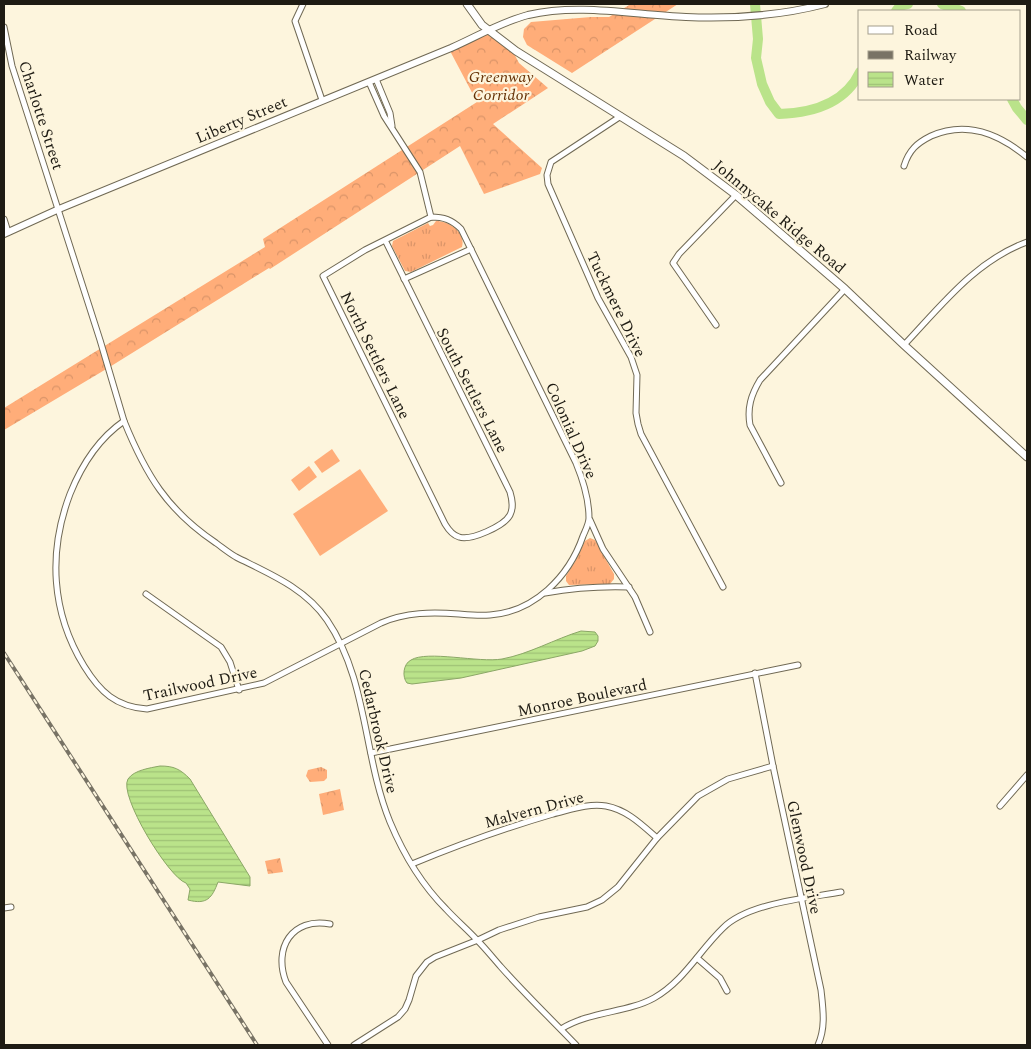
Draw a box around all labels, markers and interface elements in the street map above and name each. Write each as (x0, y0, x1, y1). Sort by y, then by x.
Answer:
legend (858, 10, 1021, 100)
text: Road (904, 19, 938, 42)
text: Railway (904, 44, 957, 67)
street label: Charlotte Street (12, 58, 70, 173)
park label: Greenway Corridor (469, 65, 533, 107)
text: Water (904, 69, 944, 92)
street label: Liberty Street (192, 90, 291, 150)
street label: Johnnycake Ridge Road (708, 154, 851, 280)
street label: Tuckmere Drive (580, 248, 652, 361)
street label: North Settlers Lane (334, 288, 416, 423)
street label: South Settlers Lane (430, 324, 514, 457)
street label: Colonial Drive (539, 378, 603, 483)
street label: Trailwood Drive (141, 660, 259, 708)
street label: Cedarbrook Drive (352, 667, 404, 796)
street label: Monroe Boulevard (515, 673, 649, 723)
street label: Malvern Drive (482, 785, 587, 835)
street label: Glenwood Drive (780, 798, 828, 916)

